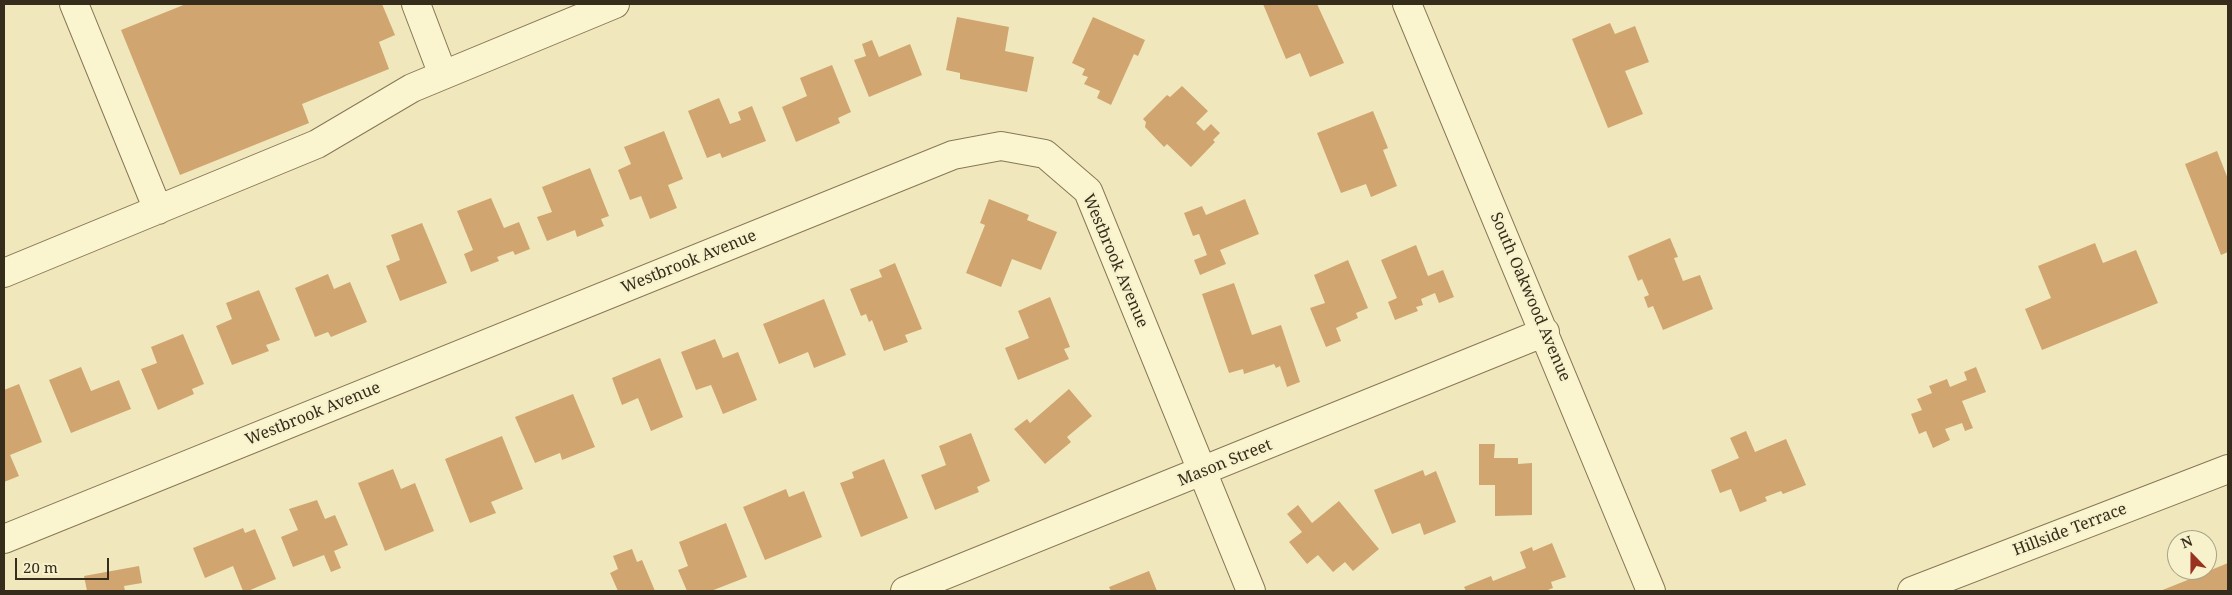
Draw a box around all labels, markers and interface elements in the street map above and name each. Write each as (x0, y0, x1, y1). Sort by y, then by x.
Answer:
street label: Westbrook Avenue (1078, 191, 1152, 331)
street label: South Oakwood Avenue (1486, 210, 1574, 384)
street label: Westbrook Avenue (619, 226, 759, 298)
street label: Westbrook Avenue (243, 378, 383, 450)
street label: Mason Street (1175, 435, 1275, 491)
street label: Hillside Terrace (2010, 499, 2130, 561)
north arrow (2167, 530, 2217, 580)
text: N (2178, 531, 2195, 552)
scale bar (18, 548, 111, 580)
text: 20 m (23, 557, 58, 577)

